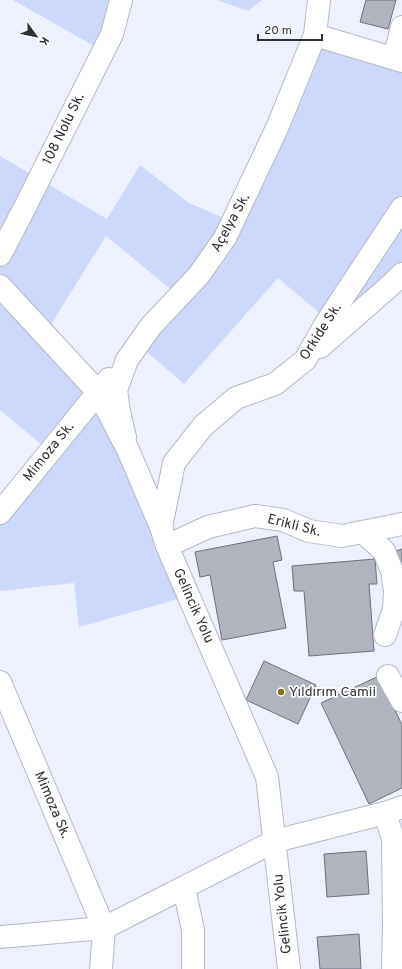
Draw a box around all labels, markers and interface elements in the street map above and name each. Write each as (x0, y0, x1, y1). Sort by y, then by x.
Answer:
north arrow (16, 16, 56, 56)
scale bar (258, 16, 322, 42)
text: 20 m (264, 23, 292, 39)
text: K (35, 34, 52, 48)
street label: 108 Nolu Sk. (39, 90, 89, 168)
street label: Açelya Sk. (208, 191, 254, 255)
street label: Orkide Sk. (296, 300, 346, 364)
street label: Mimoza Sk. (20, 419, 78, 485)
street label: Erikli Sk. (266, 511, 322, 541)
street label: Gelincik Yolu (169, 566, 217, 646)
place label: Yıldırım Camii (289, 684, 376, 701)
marker: Yıldırım Camii (276, 687, 286, 697)
street label: Mimoza Sk. (30, 769, 74, 841)
street label: Gelincik Yolu (270, 873, 296, 955)

